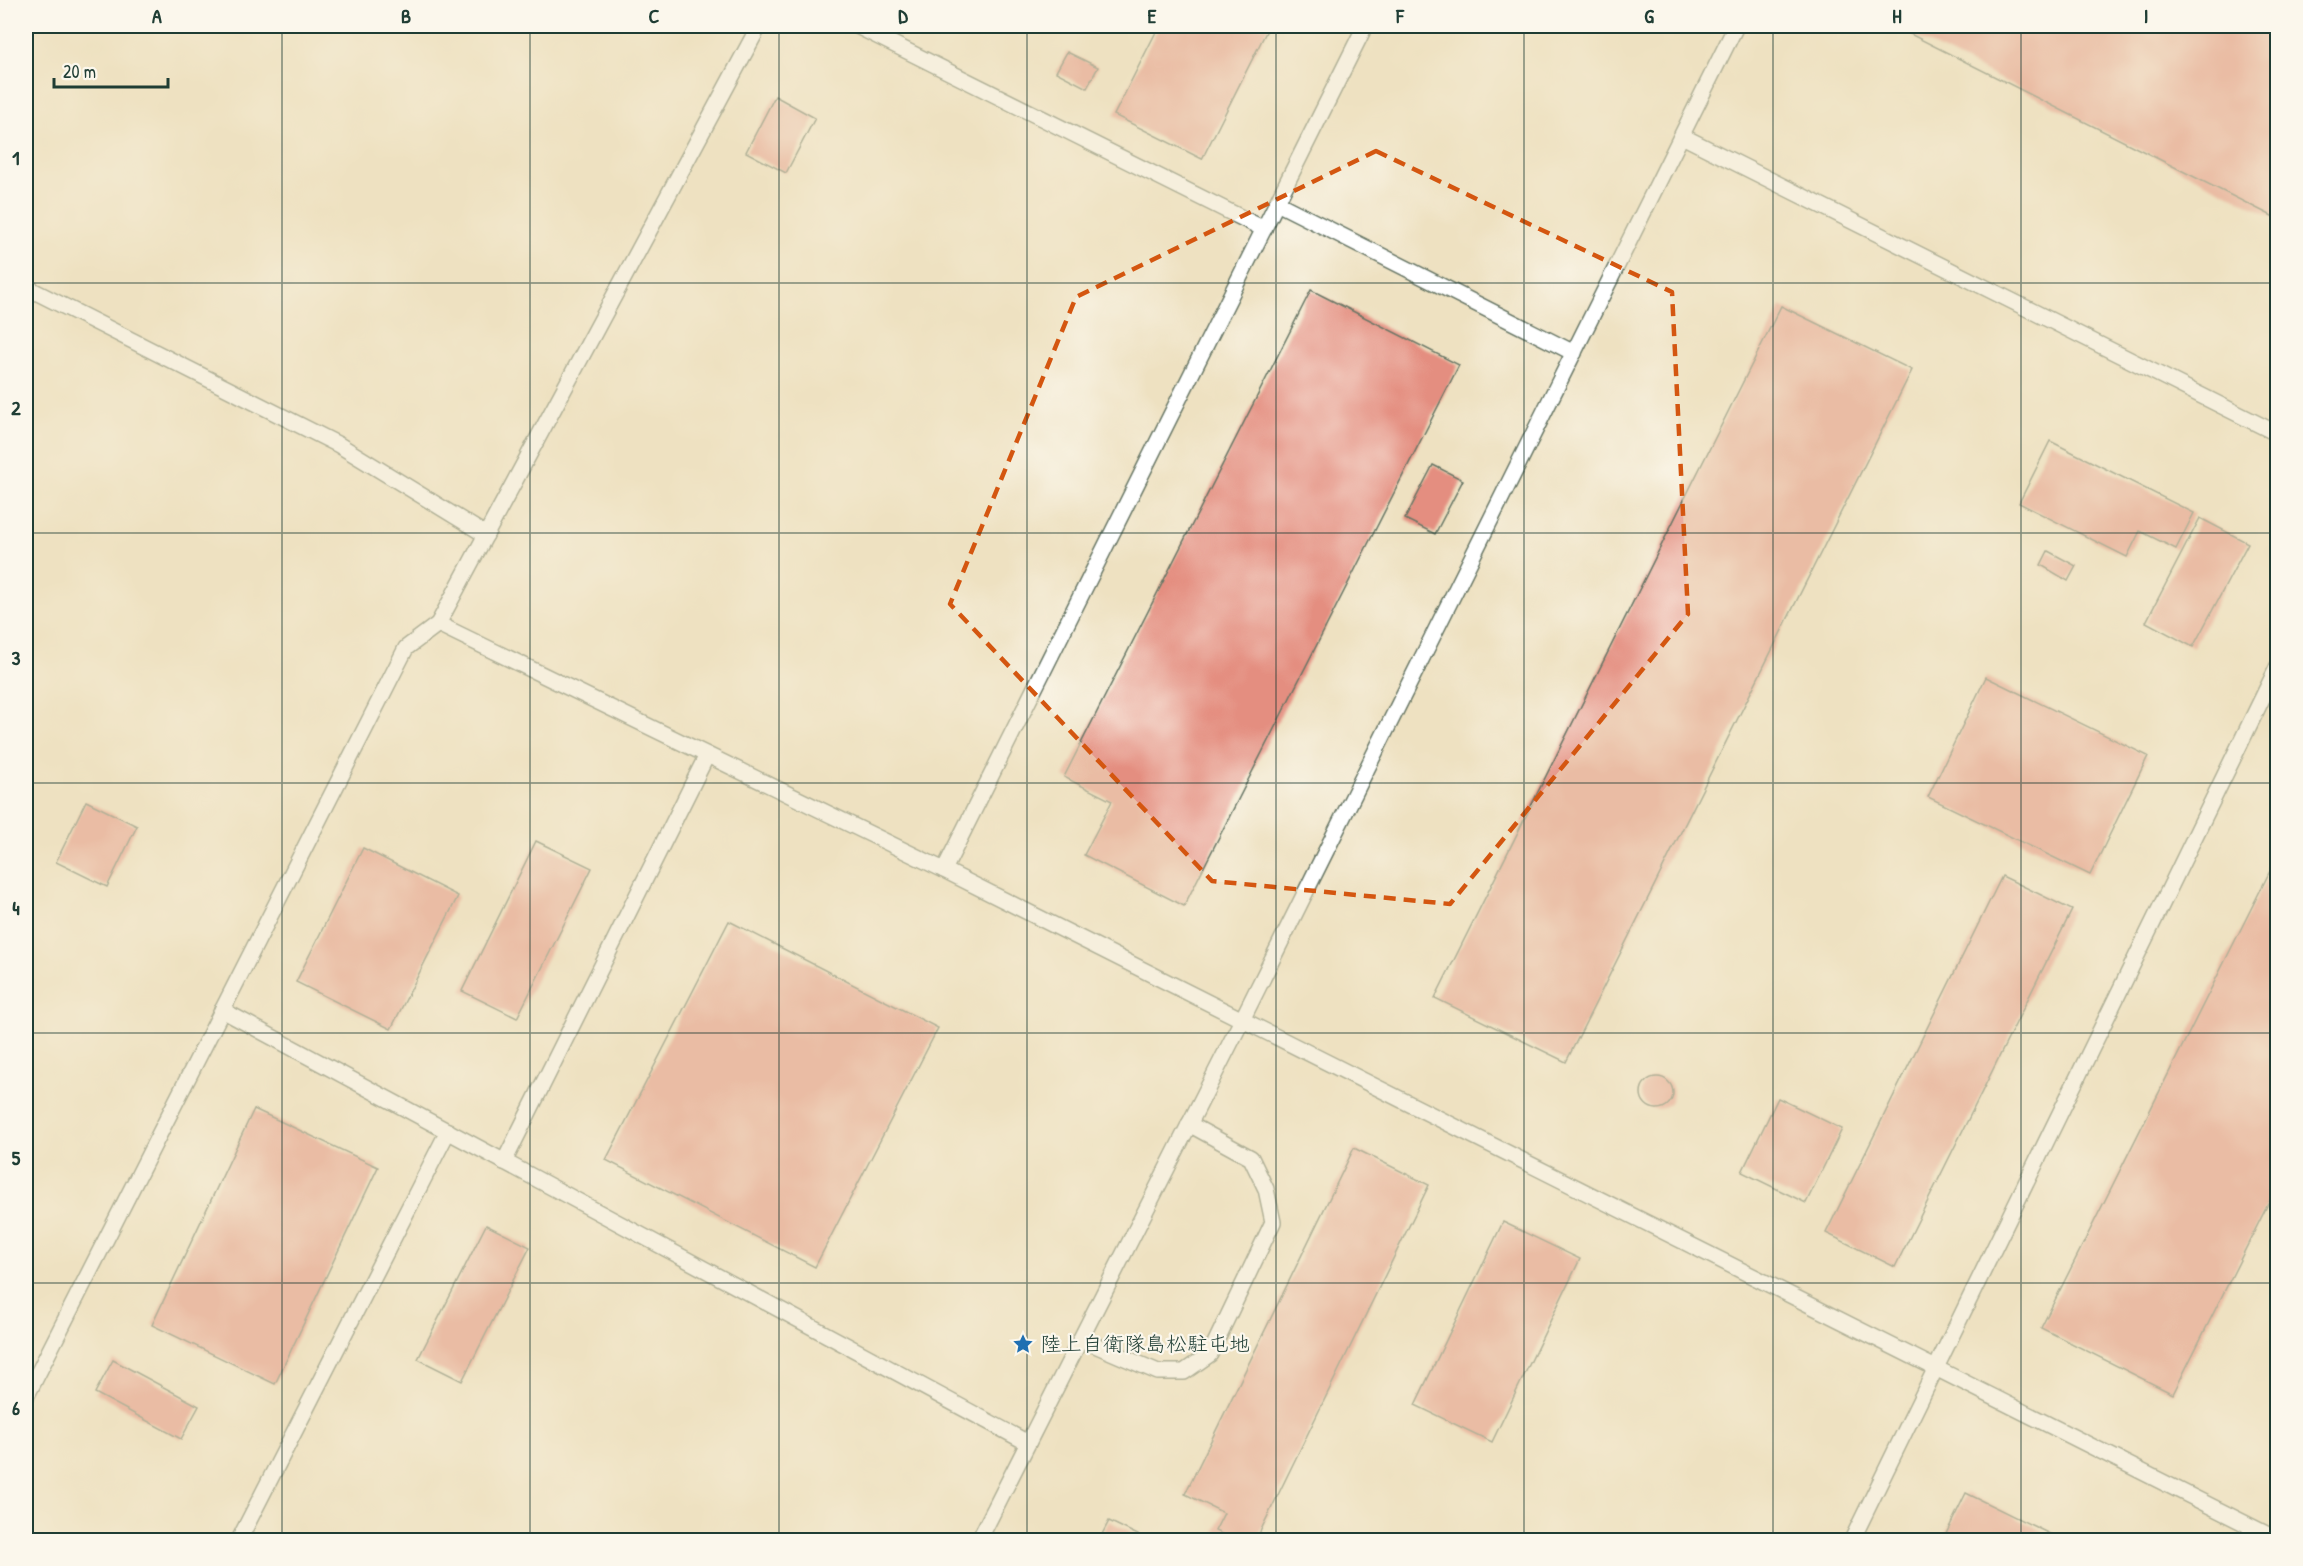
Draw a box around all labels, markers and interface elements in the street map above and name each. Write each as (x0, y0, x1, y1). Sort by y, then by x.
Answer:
text: A (152, 2, 162, 29)
text: B (401, 2, 411, 29)
text: C (649, 2, 660, 29)
text: D (898, 2, 908, 29)
text: E (1148, 2, 1157, 29)
text: F (1395, 2, 1405, 29)
text: G (1644, 2, 1654, 29)
text: H (1892, 2, 1902, 29)
text: I (2144, 2, 2148, 29)
scale bar (54, 51, 168, 89)
text: 20 m (63, 59, 96, 84)
text: 1 (12, 144, 20, 171)
text: 2 (11, 394, 21, 421)
text: 3 (12, 644, 21, 671)
text: 4 (12, 894, 20, 921)
text: 5 (12, 1144, 21, 1171)
place label: 陸上自衛隊島松駐屯地 (1040, 1329, 1250, 1358)
place icon: 陸上自衛隊島松駐屯地 (1011, 1332, 1035, 1356)
text: 6 (12, 1394, 20, 1421)

